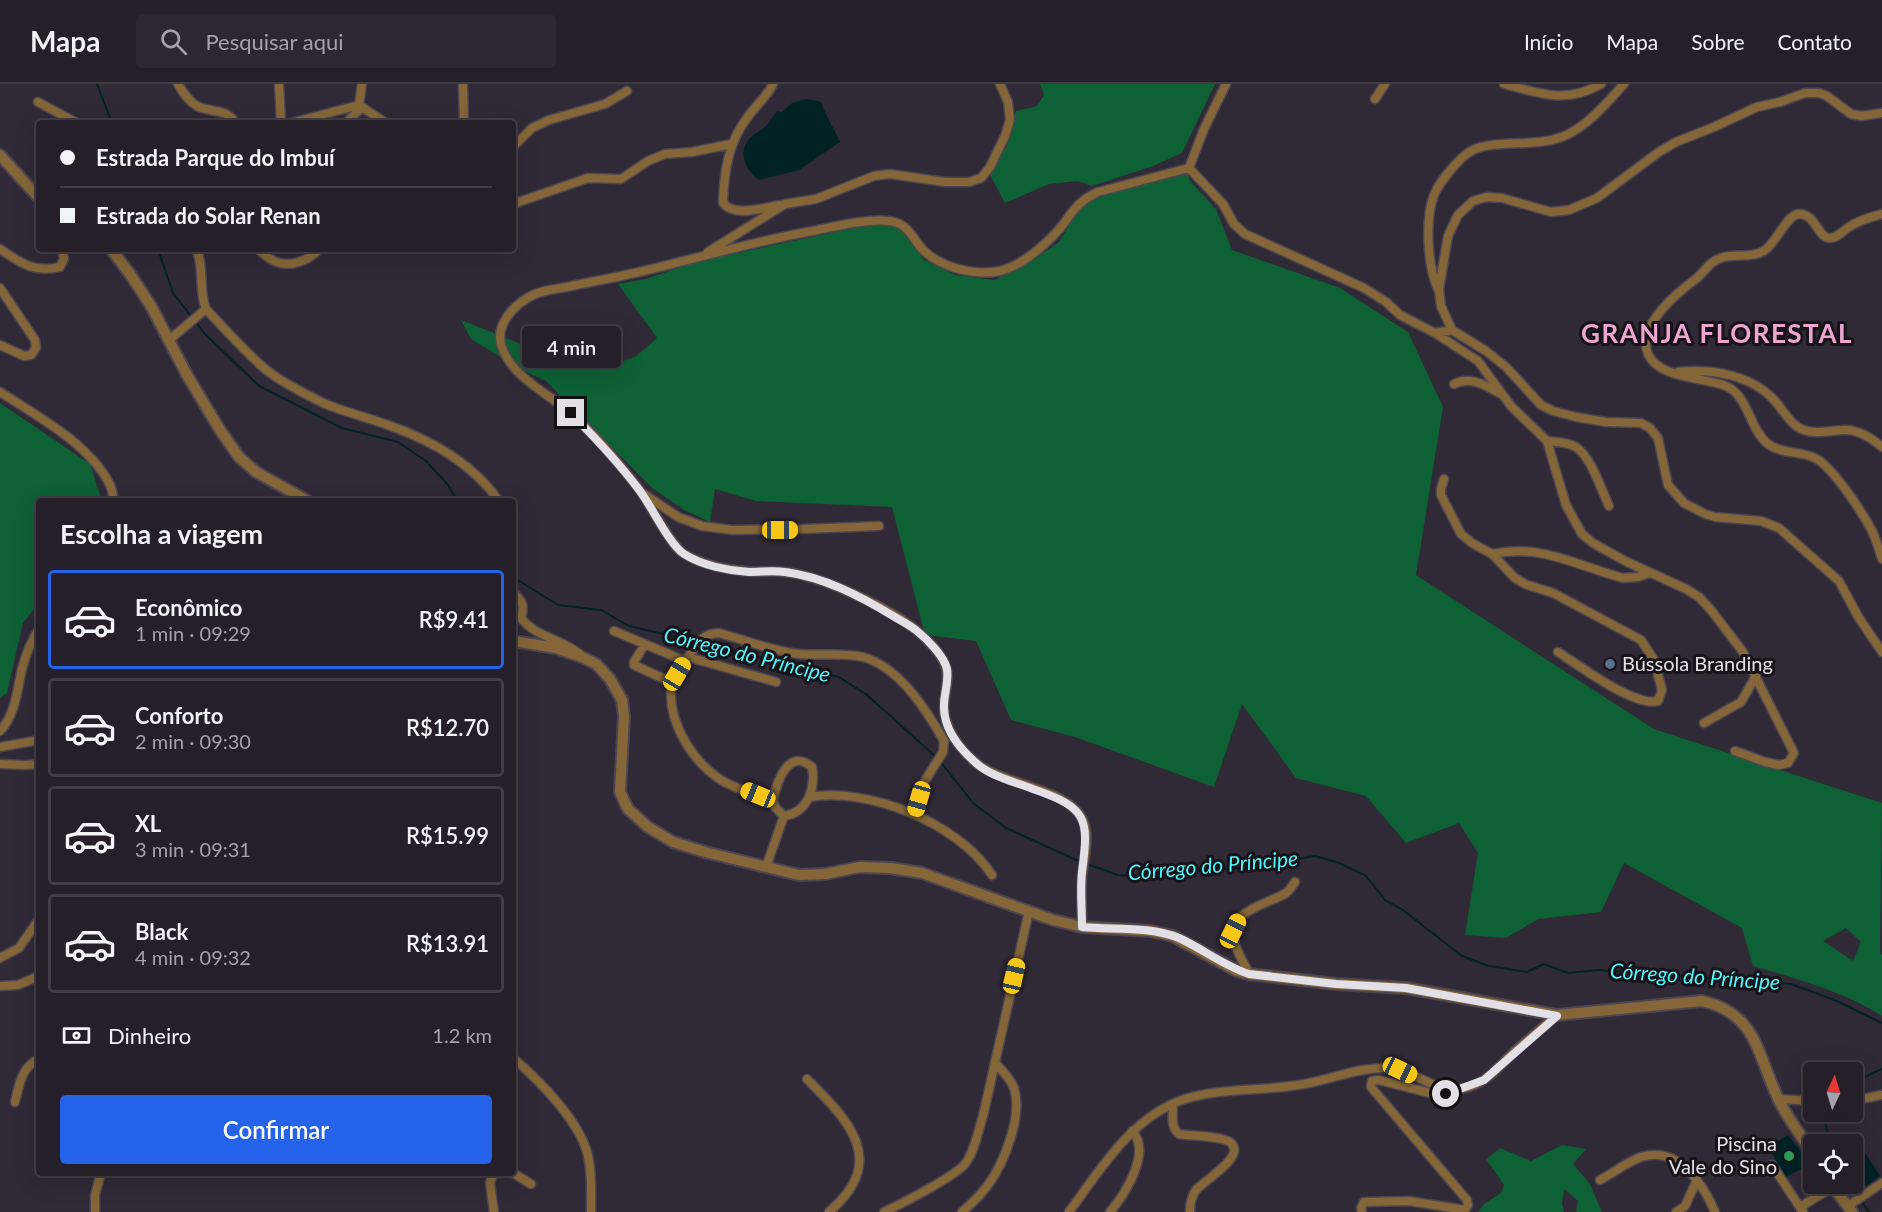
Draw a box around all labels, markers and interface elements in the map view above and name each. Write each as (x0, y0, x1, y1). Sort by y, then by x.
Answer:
search box (136, 14, 556, 68)
text: Mapa (30, 24, 100, 58)
icon: search (157, 25, 190, 58)
text: Pesquisar aqui (205, 28, 344, 55)
text: Início (1524, 29, 1573, 54)
text: Mapa (1606, 29, 1658, 54)
text: Sobre (1691, 29, 1744, 54)
text: Contato (1777, 29, 1852, 54)
text: Estrada Parque do Imbuí (96, 144, 335, 171)
text: Estrada do Solar Renan (96, 202, 321, 229)
district label: GRANJA FLORESTAL (1581, 317, 1853, 349)
callout: 4 min (522, 326, 620, 368)
text: 4 min (547, 335, 596, 359)
route end (557, 399, 584, 426)
text: Escolha a viagem (60, 517, 263, 550)
car (762, 521, 798, 539)
icon: car (63, 593, 117, 647)
text: Econômico (135, 594, 242, 621)
text: R$9.41 (419, 606, 489, 633)
text: 1 min · 09:29 (135, 621, 251, 645)
water label: Córrego do Príncipe (662, 621, 833, 686)
place label: Bússola Branding (1622, 651, 1773, 675)
car (660, 654, 694, 694)
marker: Bússola Branding (1603, 657, 1617, 671)
icon: car (63, 701, 117, 755)
text: Conforto (135, 702, 223, 729)
text: R$12.70 (406, 714, 489, 741)
text: 2 min · 09:30 (135, 729, 251, 753)
car (905, 779, 933, 819)
car (738, 780, 778, 810)
icon: car (63, 809, 117, 863)
text: XL (135, 810, 161, 837)
text: R$15.99 (406, 822, 489, 849)
text: 3 min · 09:31 (135, 837, 251, 861)
water label: Córrego do Príncipe (1127, 845, 1299, 884)
car (1217, 911, 1249, 951)
icon: car (63, 917, 117, 971)
text: Black (135, 918, 188, 945)
text: R$13.91 (406, 930, 489, 957)
text: 4 min · 09:32 (135, 945, 251, 969)
car (1001, 956, 1027, 996)
water label: Córrego do Príncipe (1609, 957, 1781, 994)
icon: cash (60, 1019, 93, 1052)
text: Dinheiro (108, 1022, 191, 1049)
text: 1.2 km (432, 1023, 492, 1047)
car (1380, 1054, 1420, 1086)
north arrow (1803, 1062, 1863, 1122)
map controls (1803, 1062, 1863, 1194)
route start (1432, 1080, 1459, 1107)
button: Confirmar (60, 1095, 492, 1164)
place label: Piscina Vale do Sino (1669, 1131, 1777, 1178)
button: locate (1803, 1134, 1863, 1194)
marker: Piscina Vale do Sino (1782, 1149, 1796, 1163)

